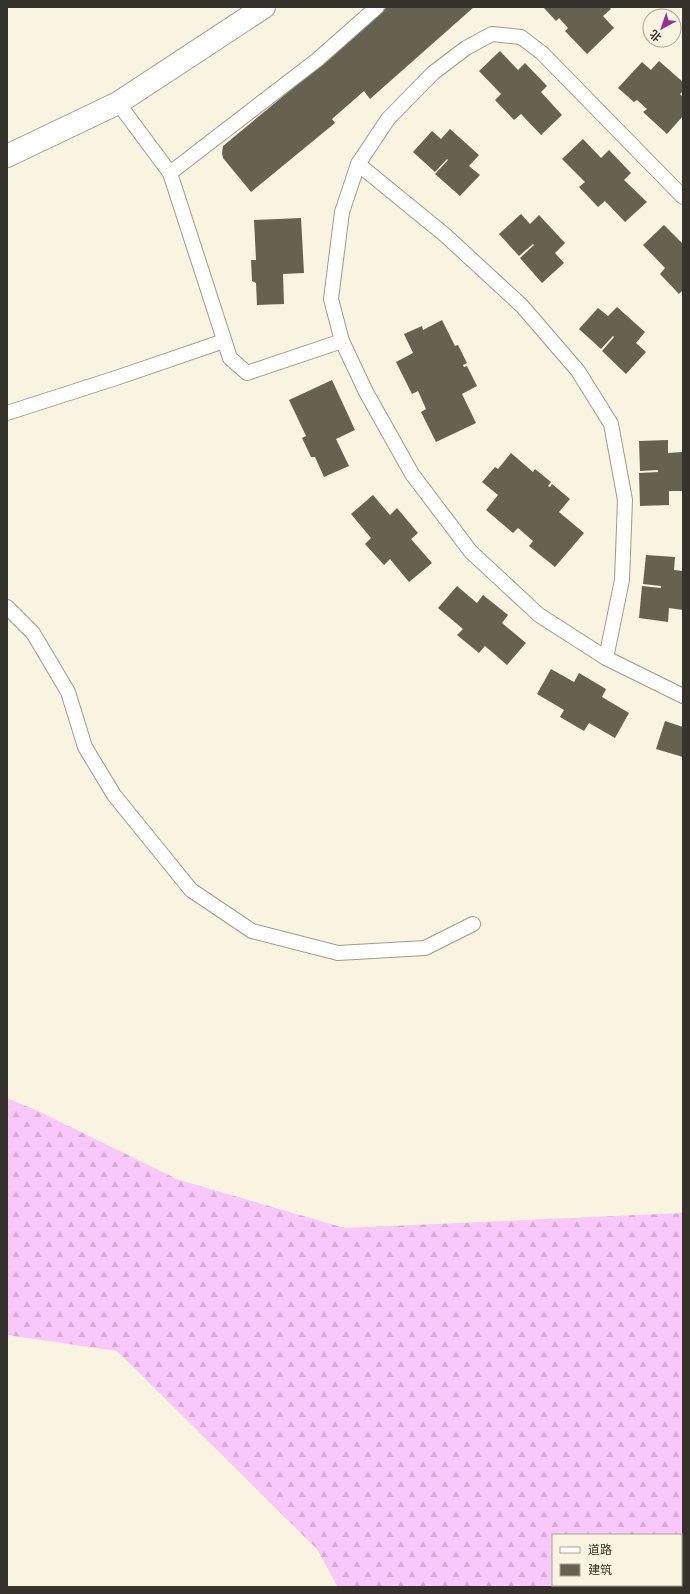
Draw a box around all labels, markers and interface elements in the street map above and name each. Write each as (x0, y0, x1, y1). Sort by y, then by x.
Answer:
north arrow (642, 8, 682, 48)
text: 北 (647, 27, 664, 45)
legend (552, 1534, 682, 1586)
text: 道路 (588, 1542, 612, 1557)
text: 建筑 (588, 1562, 612, 1577)

